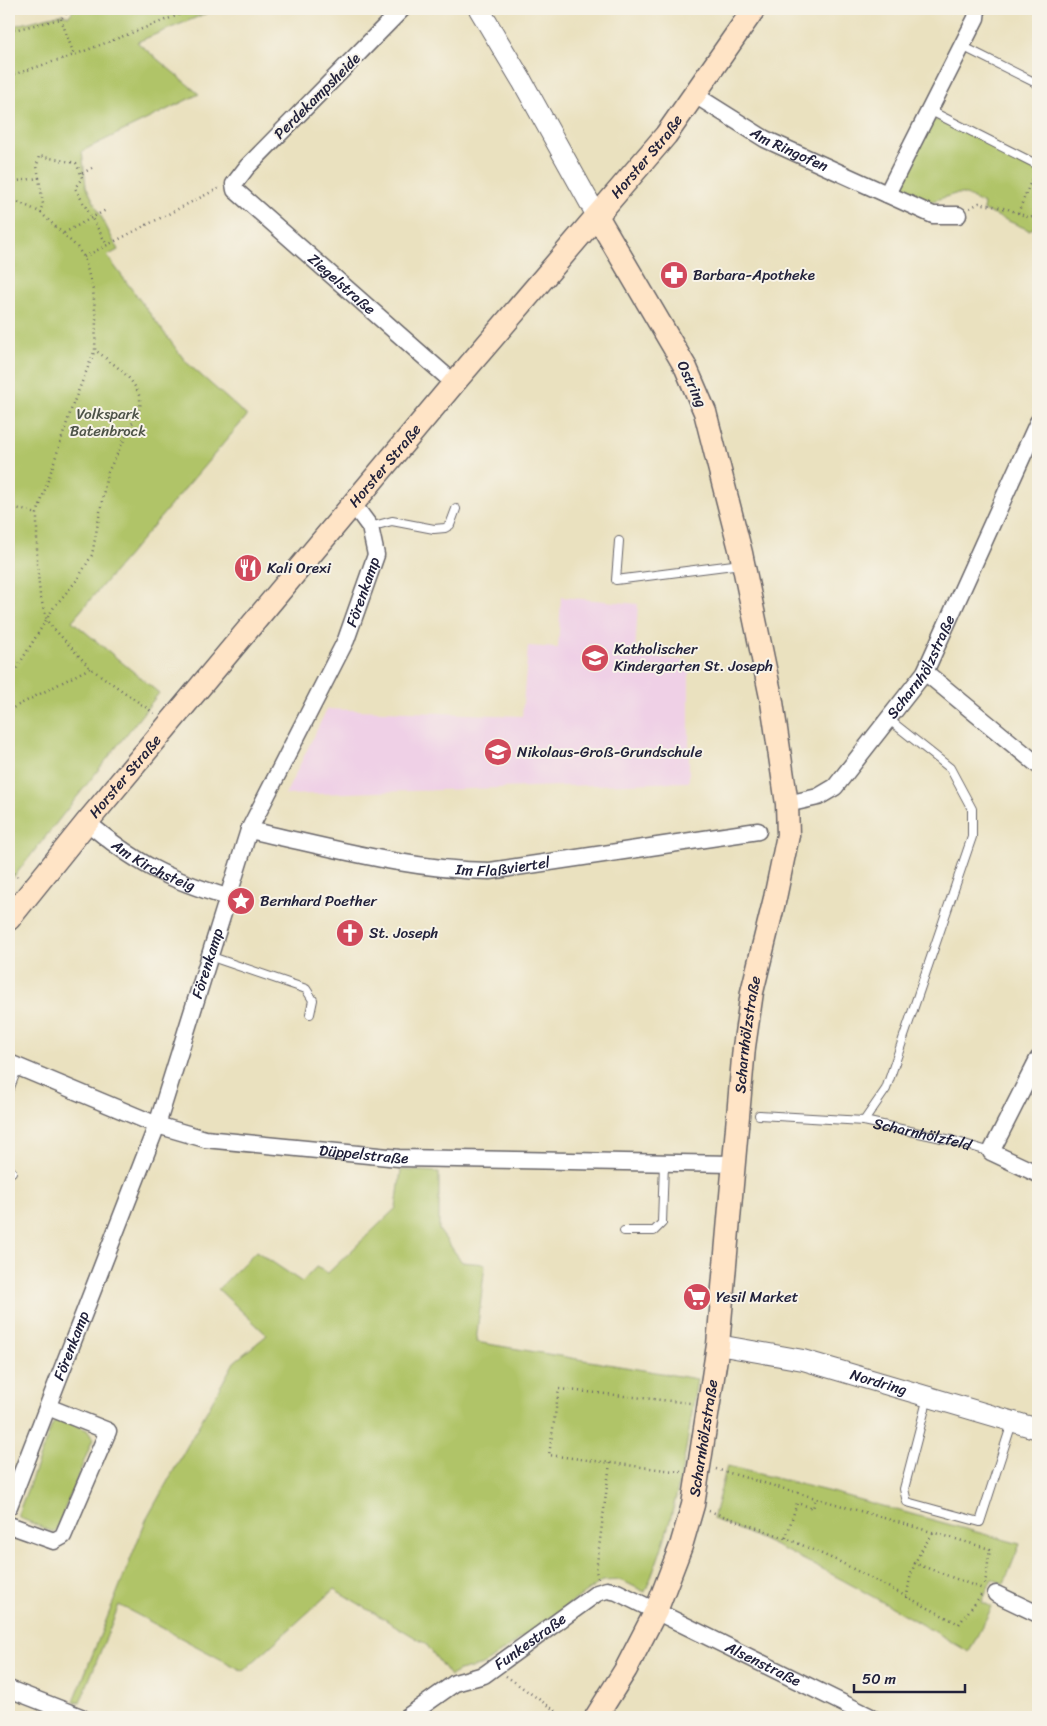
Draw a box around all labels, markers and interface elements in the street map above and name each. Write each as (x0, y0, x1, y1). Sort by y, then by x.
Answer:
street label: Perdekampsheide (267, 46, 367, 146)
street label: Horster Straße (604, 109, 690, 205)
street label: Am Ringofen (744, 119, 833, 179)
street label: Ziegelstraße (302, 247, 382, 322)
pharmacy icon: Barbara-Apotheke (659, 260, 689, 290)
place label: Barbara-Apotheke (693, 262, 815, 288)
street label: Ostring (670, 356, 714, 412)
park label: Volkspark Batenbrock (70, 401, 146, 444)
street label: Horster Straße (342, 418, 428, 513)
restaurant icon: Kali Orexi (233, 553, 263, 583)
street label: Förenkamp (339, 553, 387, 631)
place label: Kali Orexi (267, 555, 332, 581)
street label: Scharnhölzstraße (880, 610, 962, 725)
place label: Katholischer Kindergarten St. Joseph (614, 636, 773, 679)
school or university icon: Katholischer Kindergarten St. Joseph (580, 643, 610, 673)
street label: Horster Straße (82, 728, 168, 824)
school or university icon: Nikolaus-Groß-Grundschule (483, 737, 513, 767)
place label: Nikolaus-Groß-Grundschule (517, 739, 703, 765)
street label: Am Kirchsteig (105, 832, 199, 899)
street label: Im Flaßviertel (454, 849, 552, 884)
place icon: Bernhard Poether (226, 886, 256, 916)
place label: Bernhard Poether (260, 888, 378, 914)
church icon: St. Joseph (335, 918, 365, 948)
place label: St. Joseph (369, 920, 439, 946)
street label: Förenkamp (184, 925, 231, 1002)
street label: Scharnhölzstraße (727, 973, 769, 1094)
street label: Scharnhölzfeld (871, 1110, 976, 1159)
street label: Düppelstraße (318, 1137, 409, 1171)
supermarket icon: Yesil Market (682, 1282, 712, 1312)
place label: Yesil Market (716, 1284, 799, 1310)
street label: Förenkamp (46, 1307, 97, 1384)
street label: Nordring (847, 1362, 910, 1403)
street label: Scharnhölzstraße (681, 1377, 725, 1498)
street label: Funkestraße (488, 1606, 572, 1677)
street label: Alsenstraße (720, 1634, 805, 1694)
scale bar (854, 1661, 966, 1693)
text: 50 m (862, 1666, 897, 1692)

